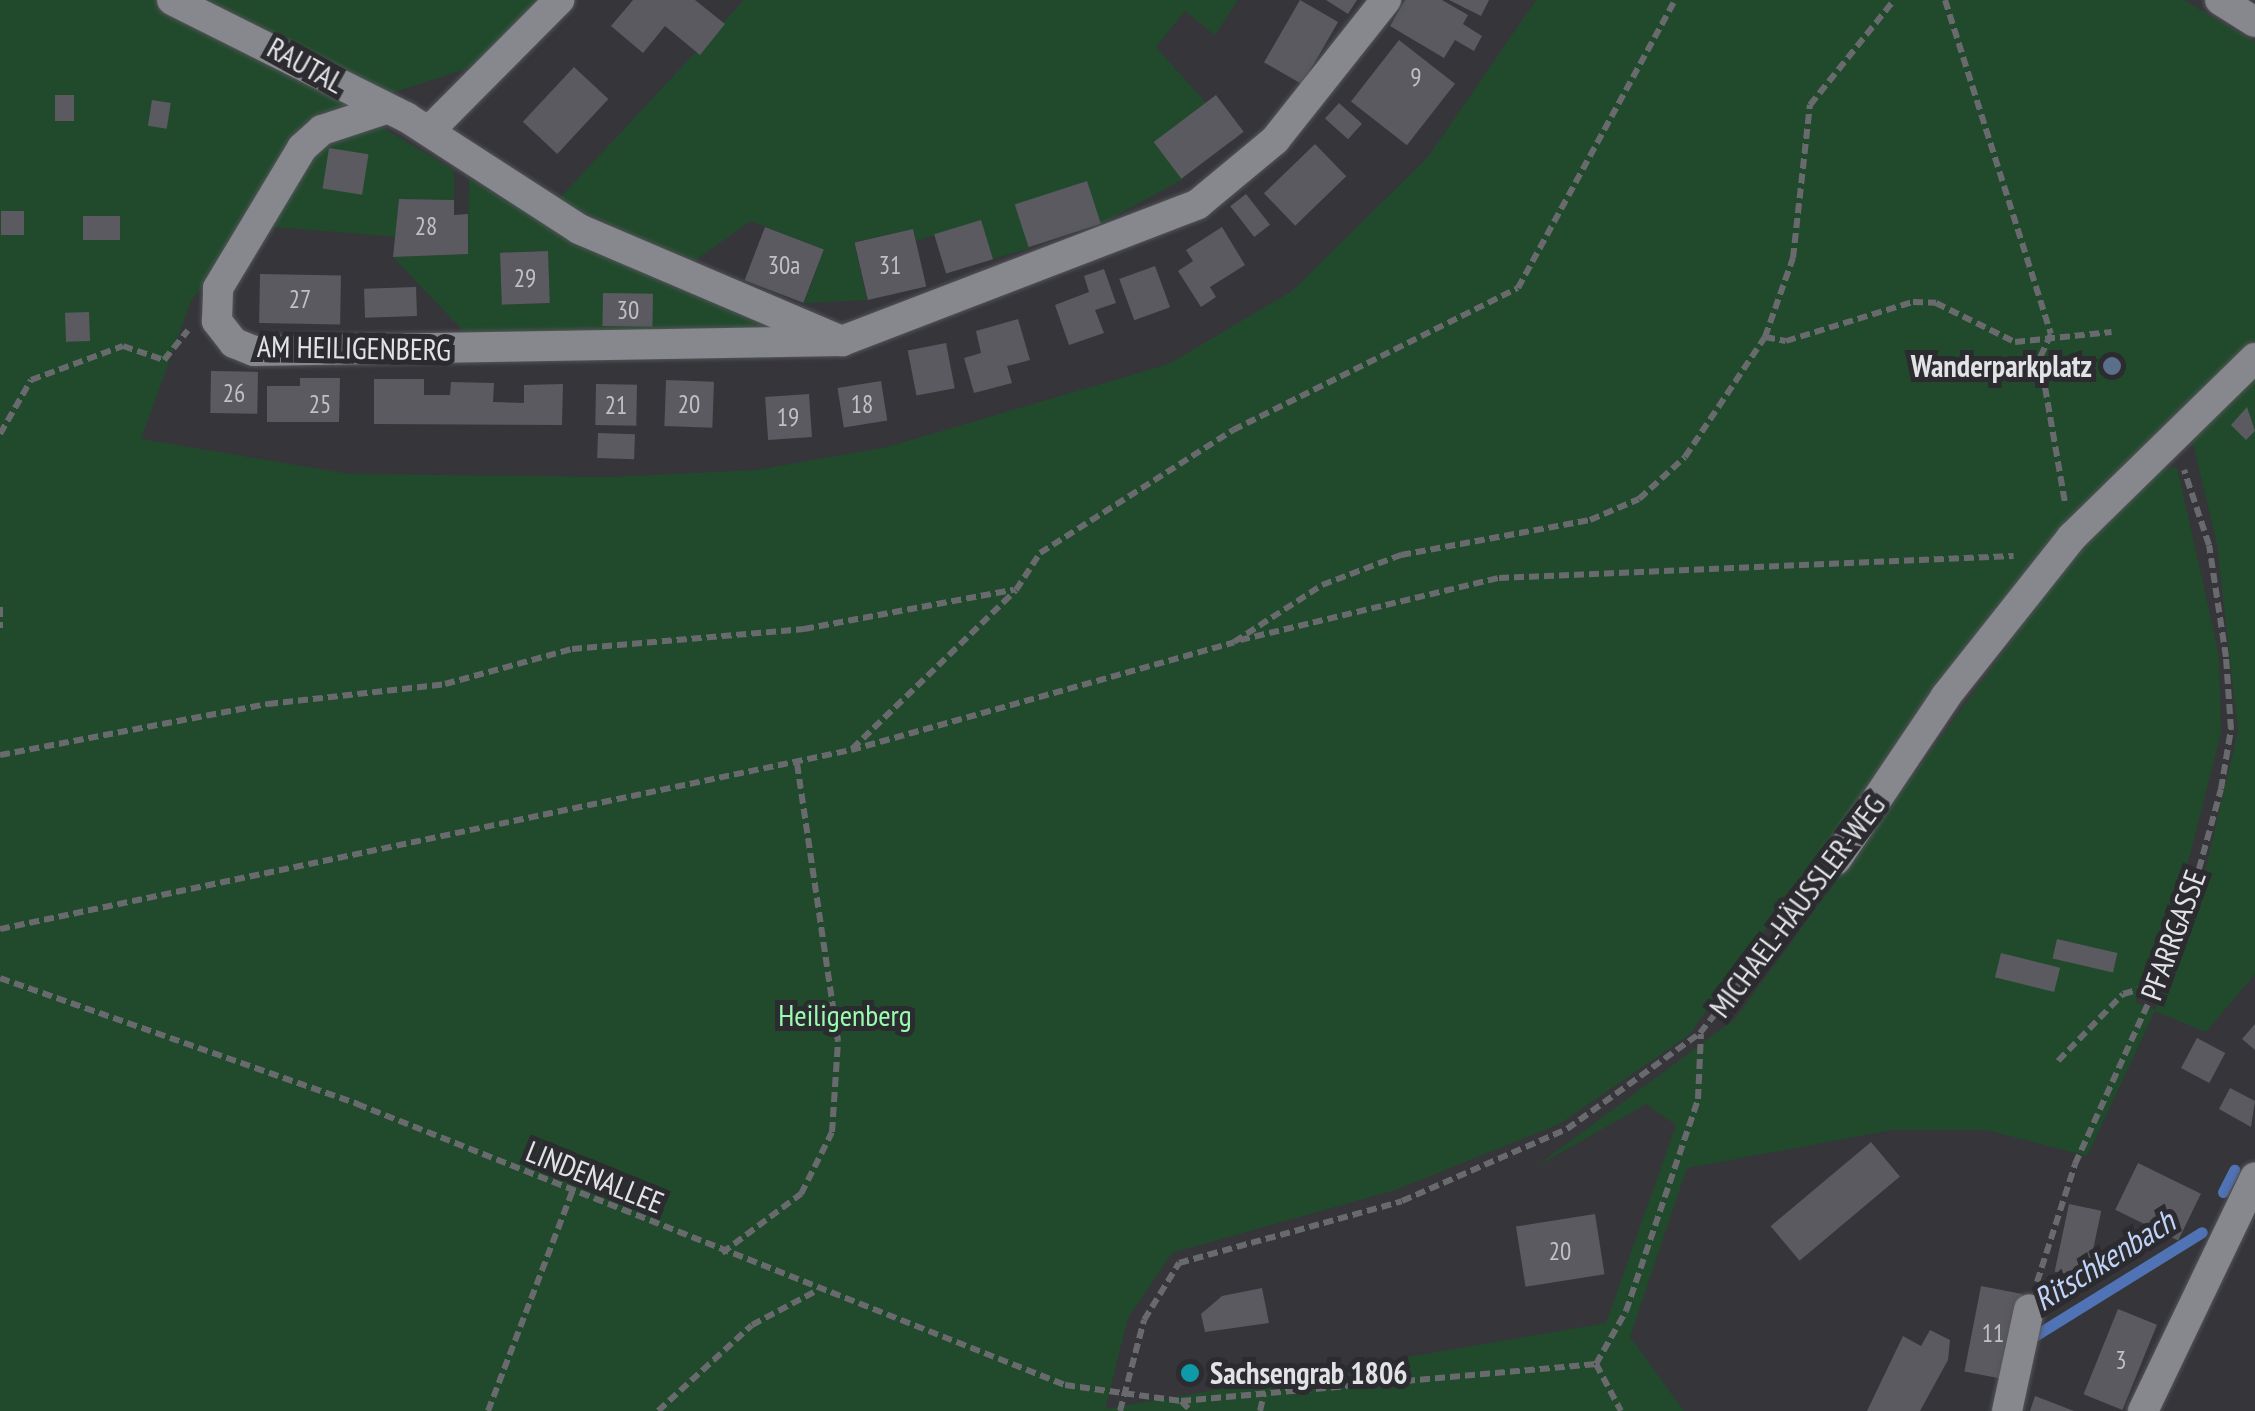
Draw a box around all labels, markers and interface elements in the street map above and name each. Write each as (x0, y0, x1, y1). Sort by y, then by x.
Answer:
street label: RAUTAL (261, 29, 351, 101)
house number: 9 (1410, 62, 1422, 92)
house number: 28 (415, 211, 437, 241)
house number: 30a (768, 250, 800, 280)
house number: 31 (879, 250, 901, 280)
house number: 29 (514, 263, 536, 293)
house number: 27 (289, 284, 311, 314)
house number: 30 (617, 295, 639, 325)
street label: AM HEILIGENBERG (257, 328, 451, 368)
place label: Wanderparkplatz (1911, 348, 2092, 384)
marker: Wanderparkplatz (2101, 355, 2123, 377)
house number: 26 (223, 378, 245, 408)
house number: 25 (309, 389, 331, 419)
house number: 20 (678, 389, 700, 419)
house number: 18 (851, 389, 873, 419)
house number: 21 (605, 390, 627, 420)
house number: 19 (777, 402, 799, 432)
street label: MICHAEL-HÄUSSLER-WEG (1702, 788, 1892, 1024)
street label: PFARRGASSE (2133, 865, 2213, 1005)
park label: Heiligenberg (778, 997, 912, 1033)
street label: LINDENALLEE (521, 1133, 669, 1221)
water label: Ritschkenbach (2026, 1202, 2182, 1318)
house number: 20 (1549, 1236, 1571, 1266)
house number: 11 (1982, 1318, 2004, 1348)
house number: 3 (2115, 1345, 2127, 1375)
place label: Sachsengrab 1806 (1210, 1355, 1408, 1391)
marker: Sachsengrab 1806 (1179, 1362, 1201, 1384)

